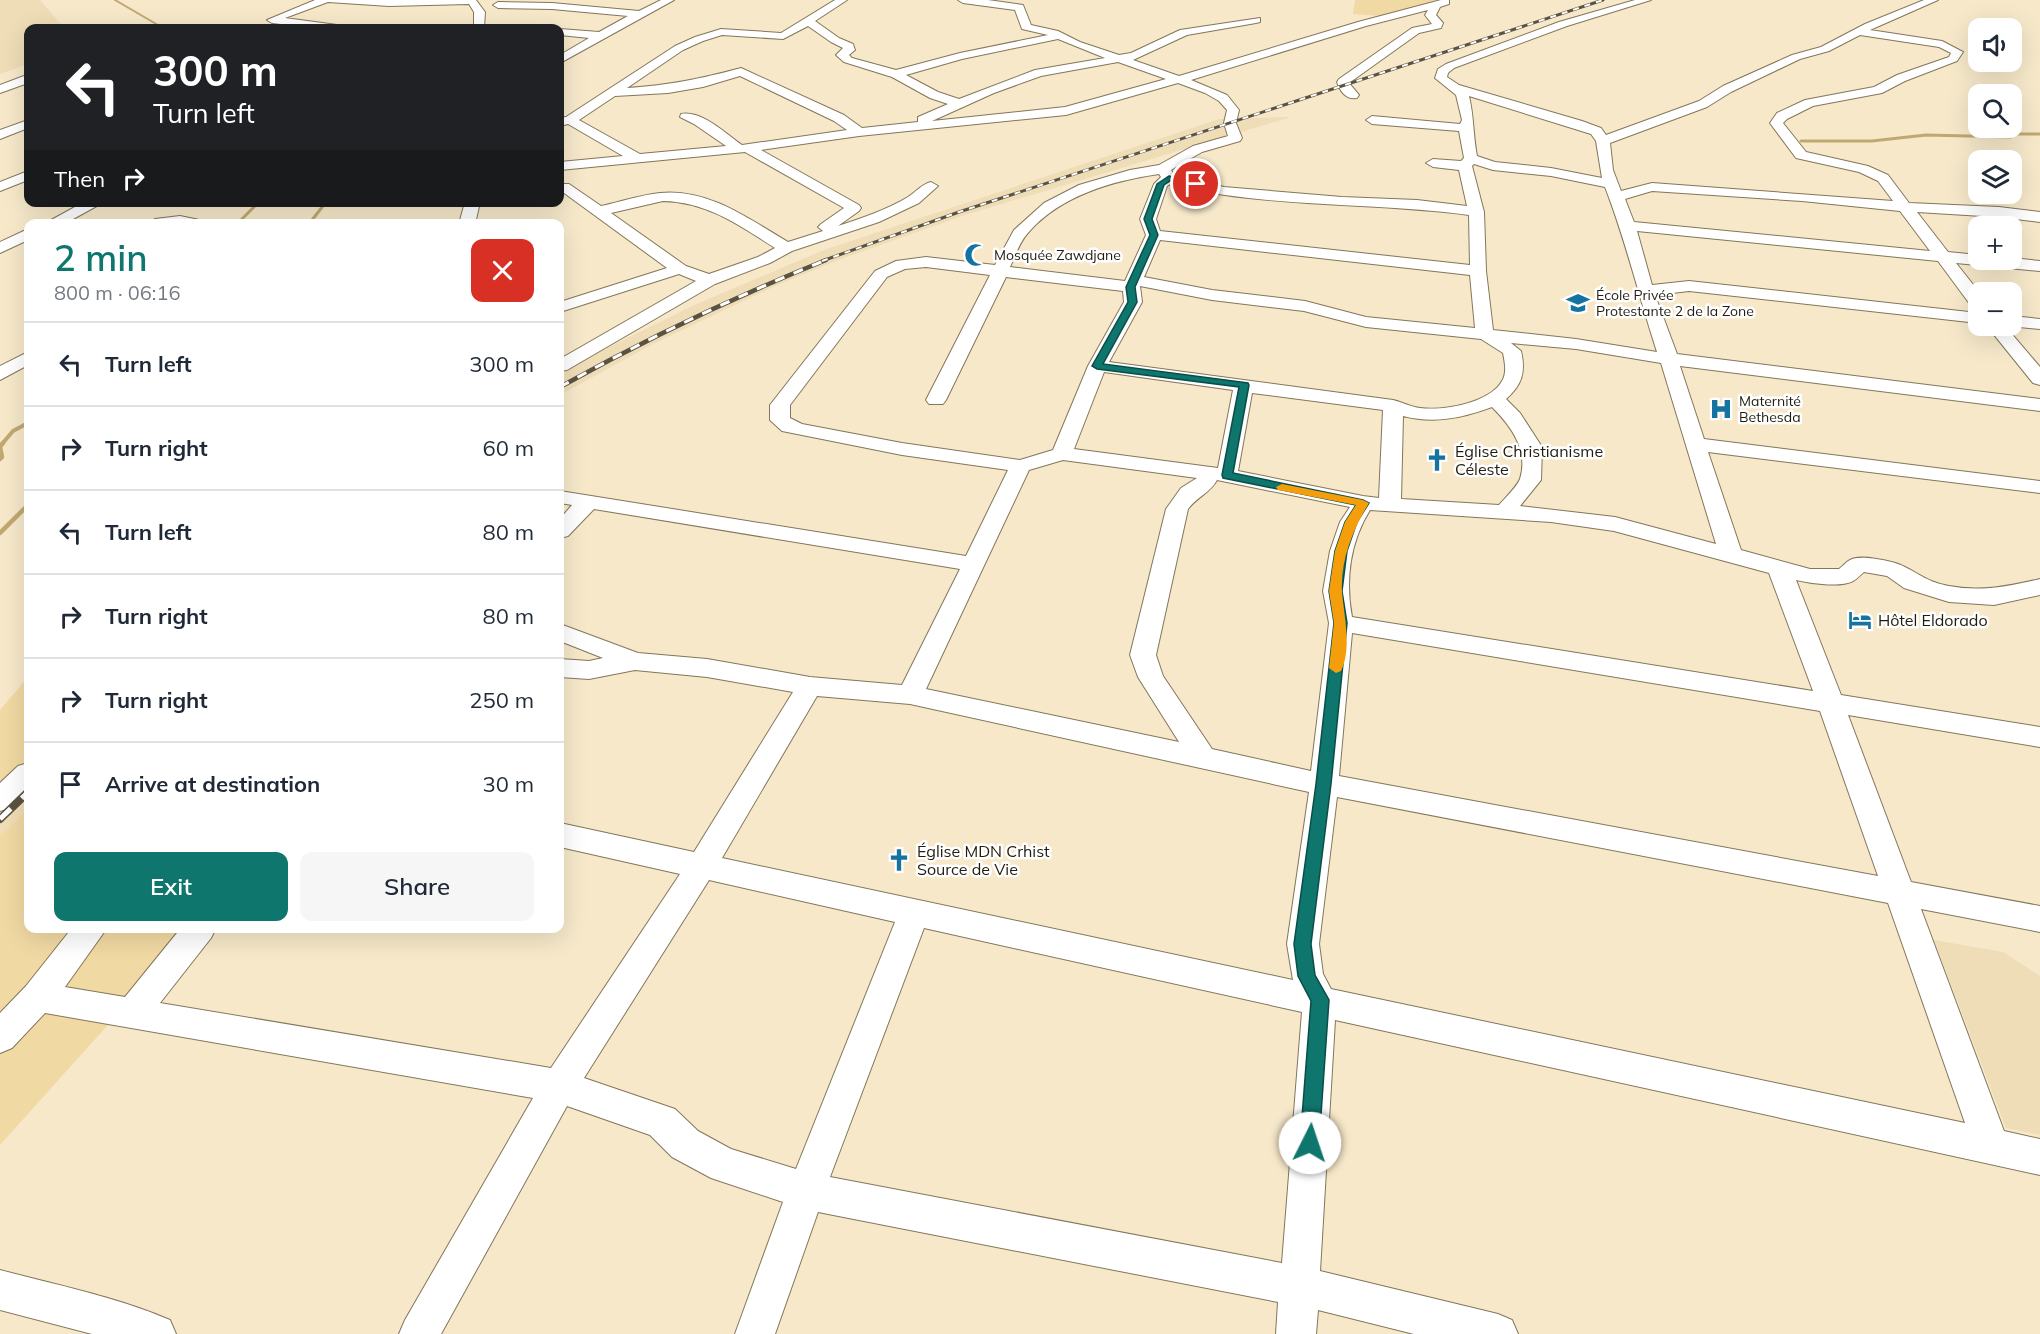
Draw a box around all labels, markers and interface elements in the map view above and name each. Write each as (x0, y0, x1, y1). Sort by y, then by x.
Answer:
map controls (1968, 18, 2022, 336)
button: sound (1968, 18, 2022, 72)
text: 300 m (153, 44, 278, 97)
icon: left (54, 48, 132, 126)
button: search (1968, 84, 2022, 138)
text: Turn left (153, 96, 255, 130)
button: layers (1968, 150, 2022, 204)
pin (1170, 158, 1221, 209)
icon: right (117, 162, 150, 195)
text: Then (54, 165, 105, 193)
icon: arrive (1179, 167, 1212, 200)
button: + (1968, 216, 2022, 270)
text: 2 min (54, 235, 148, 280)
button: close (471, 239, 534, 302)
mosque icon: Mosquée Zawdjane (963, 242, 989, 268)
place label: Mosquée Zawdjane (994, 246, 1121, 264)
text: 800 m · 06:16 (54, 280, 180, 305)
button: − (1968, 282, 2022, 336)
place label: École Privée Protestante 2 de la Zone (1596, 286, 1754, 320)
school or university icon: École Privée Protestante 2 de la Zone (1565, 290, 1591, 316)
icon: left (54, 348, 87, 381)
text: Turn left (105, 350, 192, 378)
text: 300 m (469, 350, 534, 378)
place label: Maternité Bethesda (1739, 392, 1801, 426)
hospital icon: Maternité Bethesda (1708, 396, 1734, 422)
icon: right (54, 432, 87, 465)
text: Turn right (105, 434, 208, 462)
text: 60 m (483, 434, 534, 462)
place label: Église Christianisme Céleste (1455, 441, 1603, 479)
church icon: Église Christianisme Céleste (1424, 447, 1450, 473)
icon: left (54, 516, 87, 549)
text: Turn left (105, 518, 192, 546)
text: 80 m (483, 518, 534, 546)
icon: right (54, 600, 87, 633)
text: Turn right (105, 602, 208, 630)
text: 80 m (483, 602, 534, 630)
hotel icon: Hôtel Eldorado (1847, 607, 1873, 633)
place label: Hôtel Eldorado (1878, 610, 1988, 630)
icon: right (54, 684, 87, 717)
text: Turn right (105, 686, 208, 714)
text: 250 m (469, 686, 534, 714)
icon: arrive (54, 768, 87, 801)
text: Arrive at destination (105, 770, 320, 798)
text: 30 m (483, 770, 534, 798)
place label: Église MDN Crhist Source de Vie (917, 841, 1050, 879)
church icon: Église MDN Crhist Source de Vie (886, 847, 912, 873)
button: Exit (54, 852, 288, 921)
button: Share (300, 852, 534, 921)
position arrow (1278, 1111, 1342, 1175)

